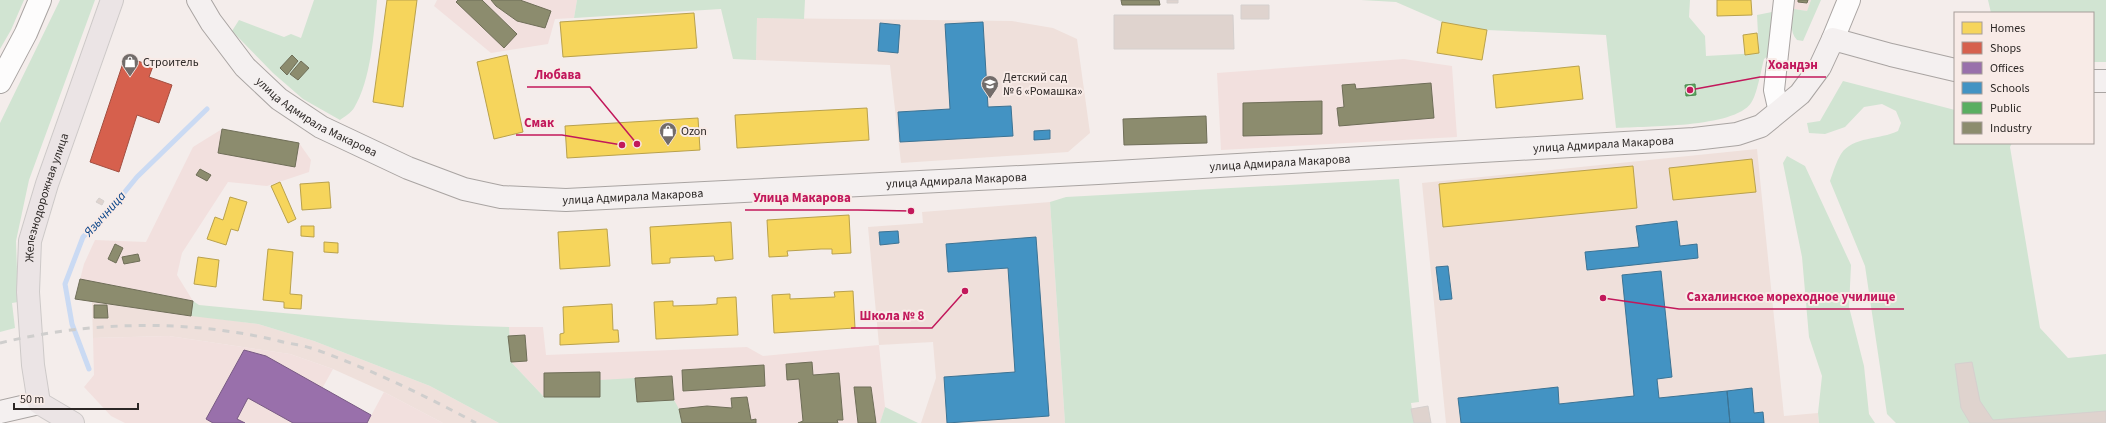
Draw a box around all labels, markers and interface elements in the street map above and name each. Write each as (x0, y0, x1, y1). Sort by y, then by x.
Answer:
legend (1954, 12, 2094, 144)
text: Homes (1990, 20, 2025, 37)
text: Shops (1990, 40, 2021, 57)
shop icon: Строитель (120, 52, 140, 77)
callout: Хоандэн (1760, 52, 1826, 77)
place label: Строитель (143, 54, 199, 71)
text: Хоандэн (1768, 56, 1818, 74)
text: Offices (1990, 60, 2024, 77)
callout: Любава (527, 62, 590, 87)
text: Любава (534, 66, 581, 84)
place label: Детский сад № 6 «Ромашка» (1003, 69, 1082, 100)
street label: улица Адмирала Макарова (252, 73, 380, 161)
school or university icon: Детский сад № 6 «Ромашка» (980, 74, 1000, 99)
text: Schools (1990, 80, 2030, 97)
text: Public (1990, 100, 2022, 117)
callout: Смак (516, 110, 562, 135)
text: Смак (524, 114, 555, 132)
text: Industry (1990, 120, 2032, 137)
shop icon: Ozon (658, 121, 678, 146)
place label: Ozon (681, 123, 707, 140)
street label: Железнодорожная улица (21, 131, 73, 263)
street label: улица Адмирала Макарова (1533, 132, 1674, 157)
street label: улица Адмирала Макарова (1209, 150, 1351, 175)
street label: улица Адмирала Макарова (886, 168, 1027, 192)
street label: улица Адмирала Макарова (562, 185, 704, 209)
callout: Улица Макарова (745, 185, 858, 210)
water label: Язычница (79, 187, 130, 241)
text: Улица Макарова (753, 189, 851, 207)
callout: Сахалинское мореходное училище (1679, 284, 1904, 309)
text: Сахалинское мореходное училище (1687, 288, 1896, 306)
callout: Школа № 8 (851, 303, 932, 328)
text: Школа № 8 (860, 307, 925, 325)
scale bar (14, 385, 138, 411)
text: 50 m (20, 391, 44, 408)

